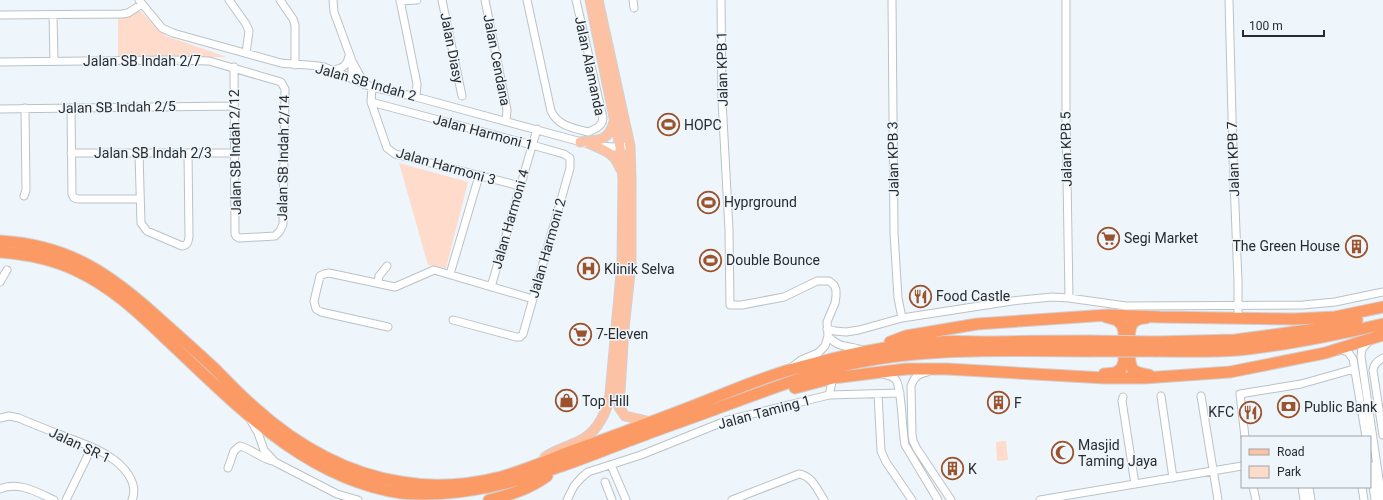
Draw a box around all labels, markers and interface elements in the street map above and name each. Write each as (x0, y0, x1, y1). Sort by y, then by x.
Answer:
street label: Jalan Diasy (437, 11, 467, 85)
scale bar (1243, 12, 1324, 38)
street label: Jalan Cendana (480, 13, 514, 107)
street label: Jalan Alamanda (572, 15, 608, 117)
text: 100 m (1249, 19, 1283, 33)
street label: Jalan KPB 1 (713, 31, 731, 107)
street label: Jalan SB Indah 2/7 (83, 53, 201, 69)
street label: Jalan SB Indah 2 (314, 60, 418, 104)
street label: Jalan SB Indah 2/12 (226, 89, 244, 215)
street label: Jalan SB Indah 2/14 (274, 95, 292, 221)
street label: Jalan SB Indah 2/5 (58, 98, 176, 116)
street label: Jalan Harmoni 1 (431, 111, 535, 153)
street label: Jalan KPB 5 (1057, 111, 1075, 187)
sports icon: HOPC (655, 112, 681, 138)
place label: HOPC (684, 117, 722, 133)
street label: Jalan KPB 3 (884, 121, 902, 197)
street label: Jalan KPB 7 (1224, 121, 1242, 197)
street label: Jalan Harmoni 3 (394, 144, 498, 188)
street label: Jalan SB Indah 2/3 (94, 145, 212, 161)
street label: Jalan Harmoni 4 (488, 167, 532, 271)
sports icon: Hyprground (695, 189, 721, 215)
place label: Hyprground (724, 194, 797, 210)
street label: Jalan Harmoni 2 (525, 196, 569, 300)
supermarket icon: Segi Market (1095, 225, 1121, 251)
place label: Segi Market (1124, 230, 1198, 246)
building icon: The Green House (1343, 233, 1369, 259)
place label: The Green House (1232, 238, 1340, 254)
sports icon: Double Bounce (698, 247, 724, 273)
place label: Double Bounce (726, 252, 820, 268)
hospital icon: Klinik Selva (576, 256, 602, 282)
place label: Klinik Selva (604, 261, 675, 277)
restaurant icon: Food Castle (907, 283, 933, 309)
place label: Food Castle (936, 288, 1010, 304)
supermarket icon: 7-Eleven (568, 321, 594, 347)
place label: 7-Eleven (596, 326, 648, 342)
shop icon: Top Hill (553, 388, 579, 414)
building icon: F (985, 390, 1011, 416)
street label: Jalan Taming 1 (716, 392, 812, 432)
place label: Top Hill (582, 393, 629, 409)
bank icon: Public Bank (1275, 394, 1301, 420)
place label: F (1014, 395, 1022, 411)
restaurant icon: KFC (1237, 399, 1263, 425)
place label: Public Bank (1304, 399, 1378, 415)
place label: KFC (1208, 404, 1234, 420)
street label: Jalan SR 1 (47, 424, 113, 466)
legend (1241, 436, 1371, 488)
place label: Masjid Taming Jaya (1078, 437, 1157, 469)
mosque icon: Masjid Taming Jaya (1049, 440, 1075, 466)
text: Road (1277, 445, 1305, 459)
building icon: K (940, 456, 966, 482)
place label: K (968, 461, 977, 477)
text: Park (1277, 465, 1302, 479)

